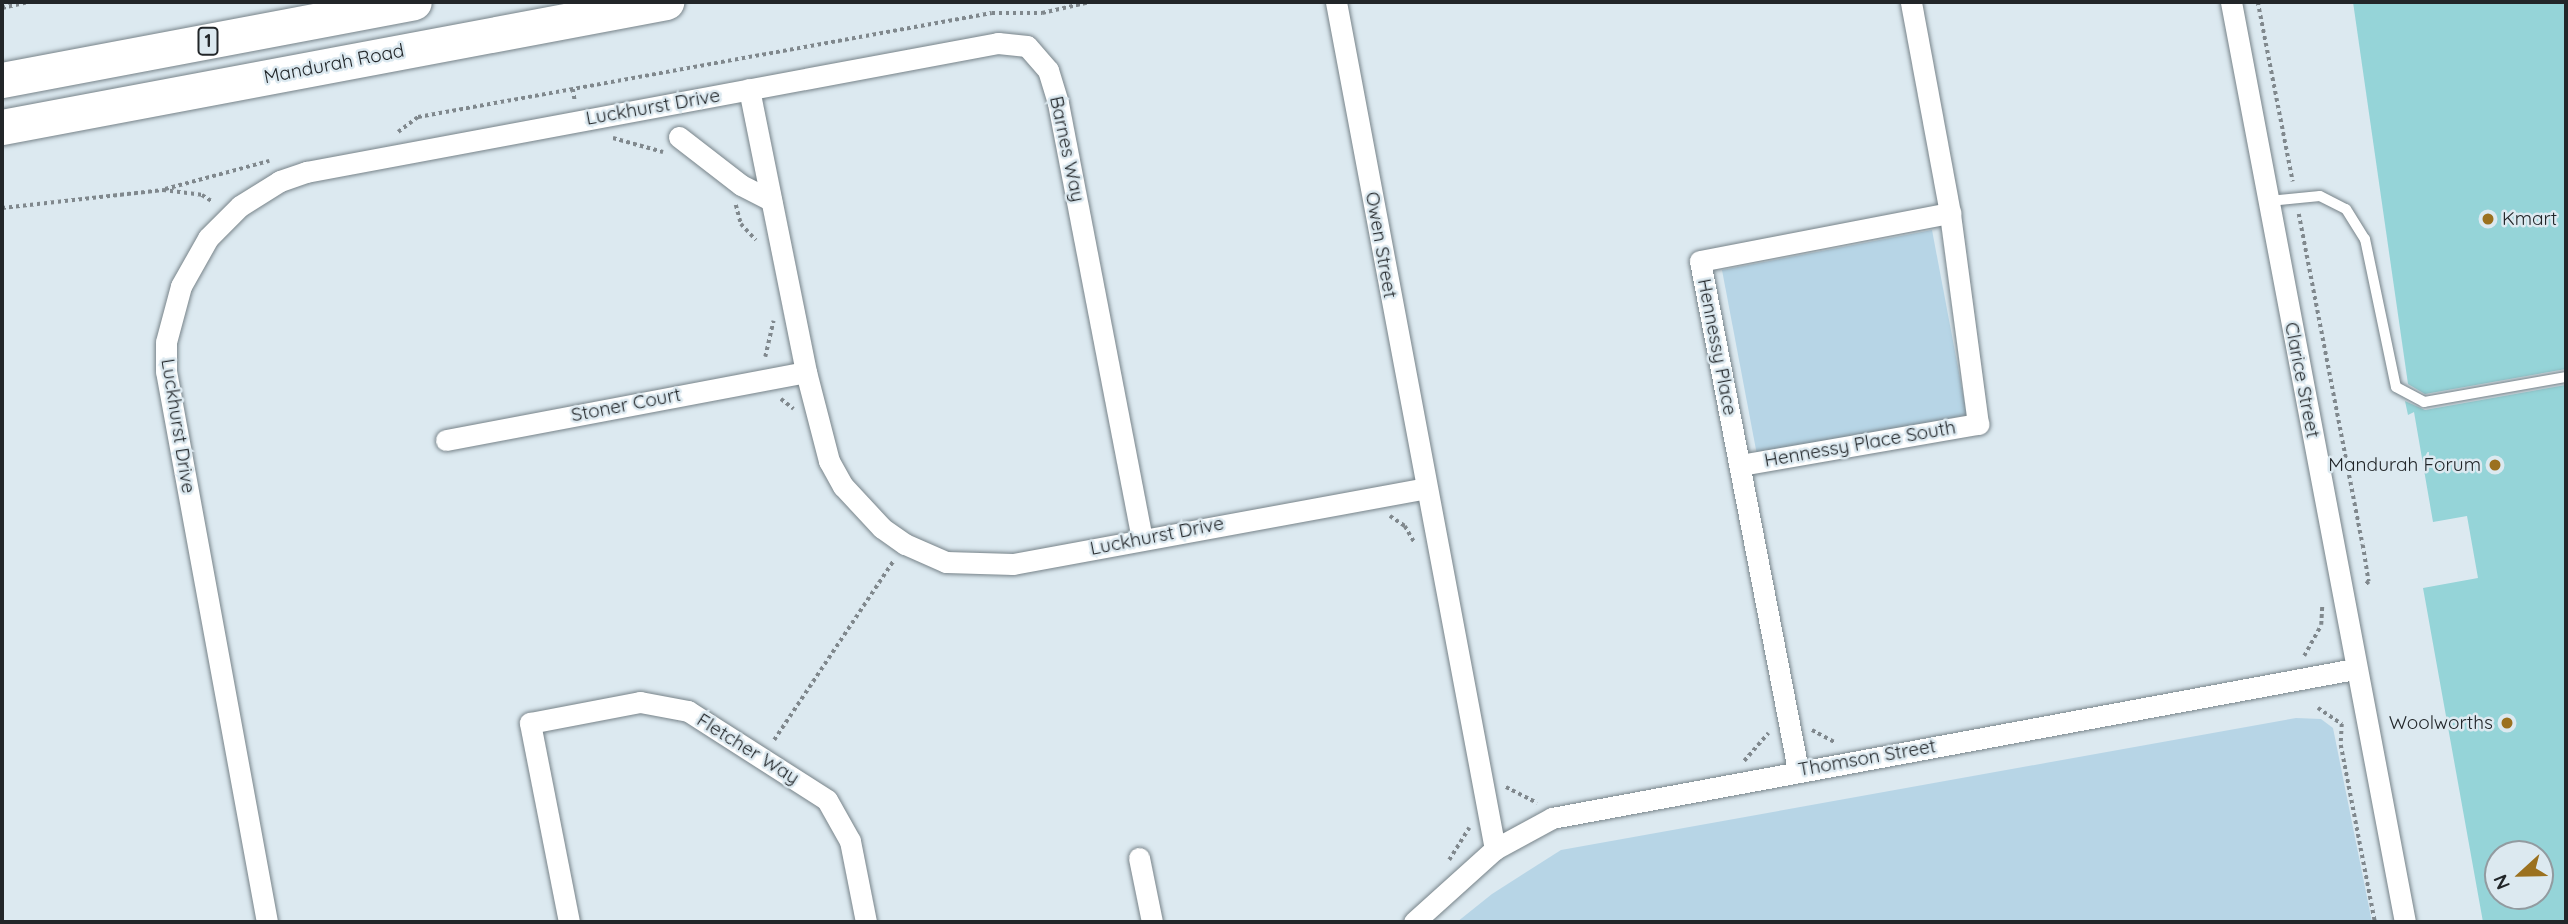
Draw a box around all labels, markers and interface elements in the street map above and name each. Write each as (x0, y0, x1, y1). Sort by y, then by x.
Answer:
road number: 1 (196, 26, 220, 56)
street label: Mandurah Road (262, 39, 406, 89)
street label: Luckhurst Drive (584, 84, 722, 130)
street label: Barnes Way (1045, 94, 1089, 204)
street label: Owen Street (1360, 190, 1402, 300)
place label: Kmart (2502, 208, 2557, 230)
marker: Kmart (2480, 211, 2496, 227)
street label: Hennessy Place (1693, 277, 1741, 417)
street label: Clarice Street (2280, 320, 2324, 440)
street label: Luckhurst Drive (156, 357, 200, 495)
street label: Stoner Court (569, 383, 683, 427)
street label: Hennessy Place South (1762, 416, 1958, 472)
place label: Mandurah Forum (2328, 454, 2481, 476)
marker: Mandurah Forum (2487, 457, 2503, 473)
street label: Luckhurst Drive (1088, 512, 1226, 560)
street label: Fletcher Way (693, 708, 803, 790)
place label: Woolworths (2389, 712, 2493, 734)
marker: Woolworths (2499, 715, 2515, 731)
street label: Thomson Street (1796, 735, 1938, 781)
north arrow (2484, 840, 2554, 910)
text: N (2488, 871, 2515, 893)

